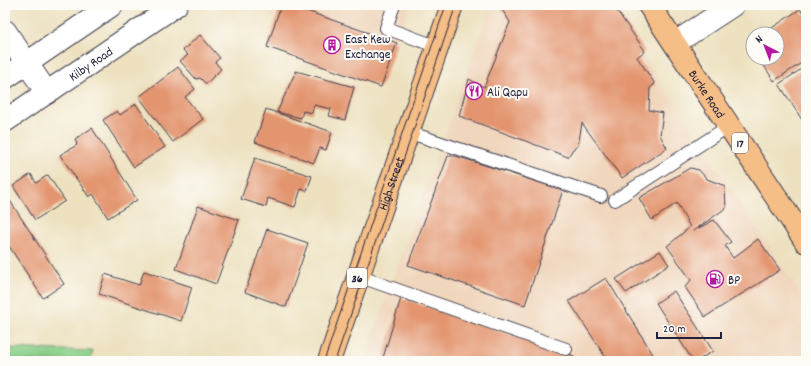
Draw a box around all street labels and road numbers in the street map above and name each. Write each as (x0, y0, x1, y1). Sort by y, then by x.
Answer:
street label: Kilby Road (66, 43, 118, 87)
street label: Burke Road (682, 67, 729, 123)
road number: 17 (732, 133, 748, 153)
street label: High Street (375, 155, 411, 213)
road number: 36 (347, 268, 367, 288)

